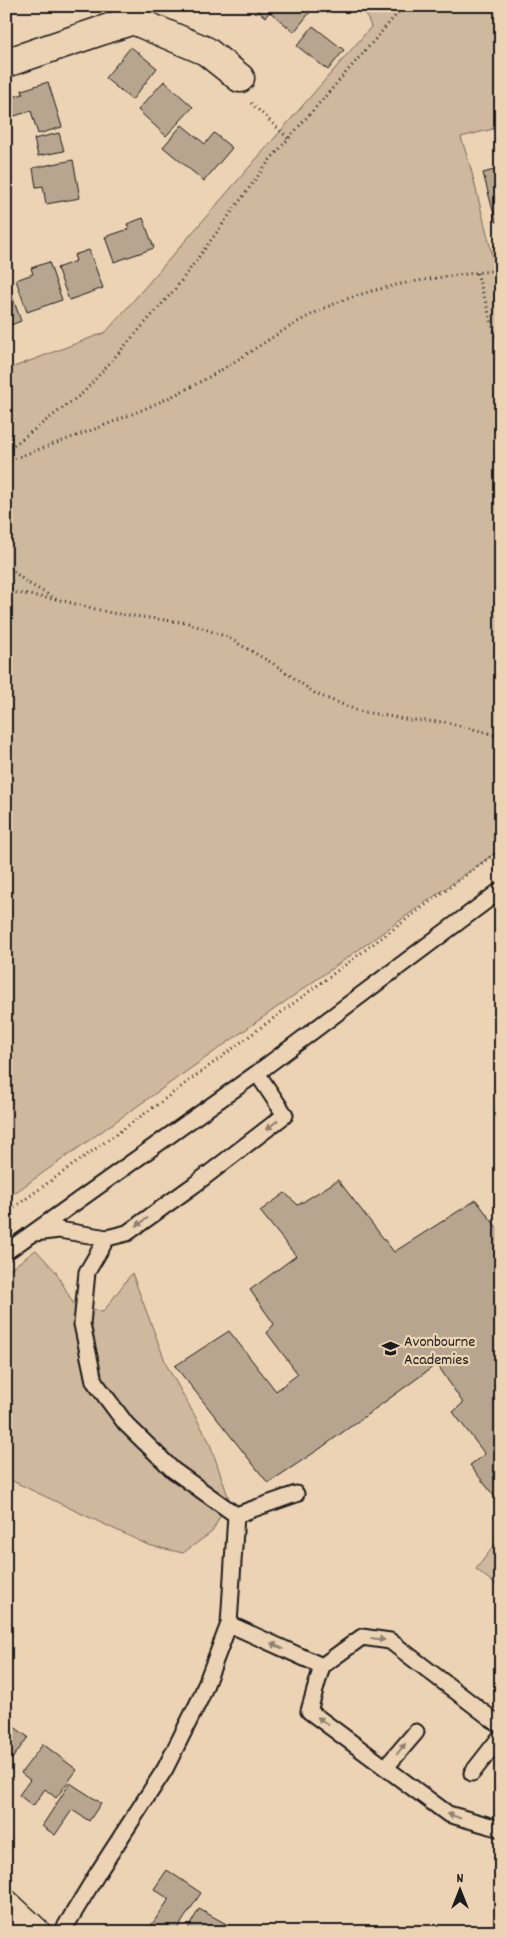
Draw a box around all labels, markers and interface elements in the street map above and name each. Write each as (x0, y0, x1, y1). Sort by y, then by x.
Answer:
one-way arrow (266, 1119, 279, 1130)
one-way arrow (135, 1217, 149, 1227)
place label: Avonbourne Academies (404, 1331, 475, 1372)
school or university icon: Avonbourne Academies (380, 1339, 400, 1359)
one-way arrow (370, 1635, 386, 1643)
one-way arrow (270, 1642, 284, 1650)
one-way arrow (316, 1716, 329, 1726)
one-way arrow (395, 1744, 407, 1756)
one-way arrow (446, 1811, 461, 1819)
north arrow (434, 1866, 484, 1916)
text: N (457, 1869, 464, 1889)

